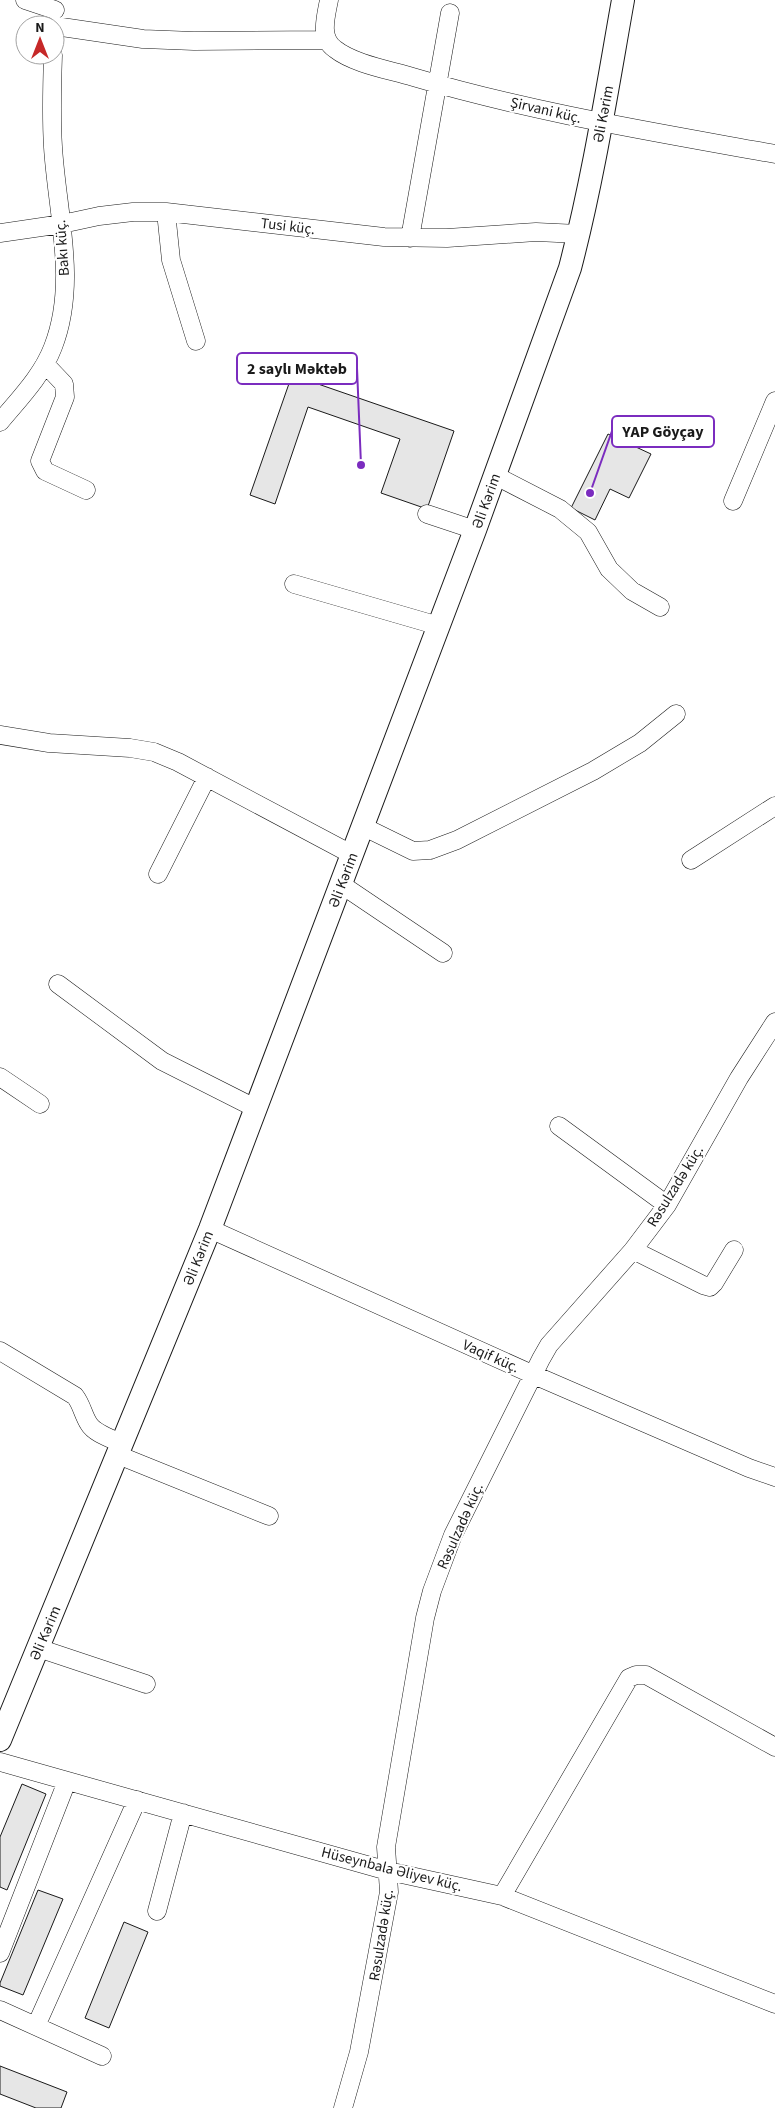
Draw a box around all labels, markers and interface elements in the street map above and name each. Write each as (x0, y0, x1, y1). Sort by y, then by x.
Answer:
north arrow (15, 15, 65, 65)
text: N (35, 18, 45, 38)
street label: Əli Kərim (588, 84, 619, 144)
street label: Şirvani küç. (508, 92, 584, 129)
street label: Tusi küç. (260, 213, 316, 240)
street label: Bakı küç. (50, 219, 75, 277)
callout: 2 saylı Məktəb (237, 353, 357, 384)
text: 2 saylı Məktəb (247, 358, 347, 380)
callout: YAP Göyçay (612, 416, 714, 447)
text: YAP Göyçay (621, 421, 704, 443)
street label: Əli Kərim (467, 470, 506, 532)
street label: Əli Kərim (323, 849, 364, 911)
street label: Rəsulzadə küç. (642, 1141, 709, 1231)
street label: Əli Kərim (178, 1228, 219, 1289)
street label: Vaqif küç. (459, 1335, 523, 1378)
street label: Rəsulzadə küç. (432, 1480, 489, 1573)
street label: Əli Kərim (25, 1603, 66, 1664)
street label: Hüseynbala Əliyev küç. (319, 1842, 465, 1897)
street label: Rəsulzadə küç. (364, 1888, 399, 1982)

